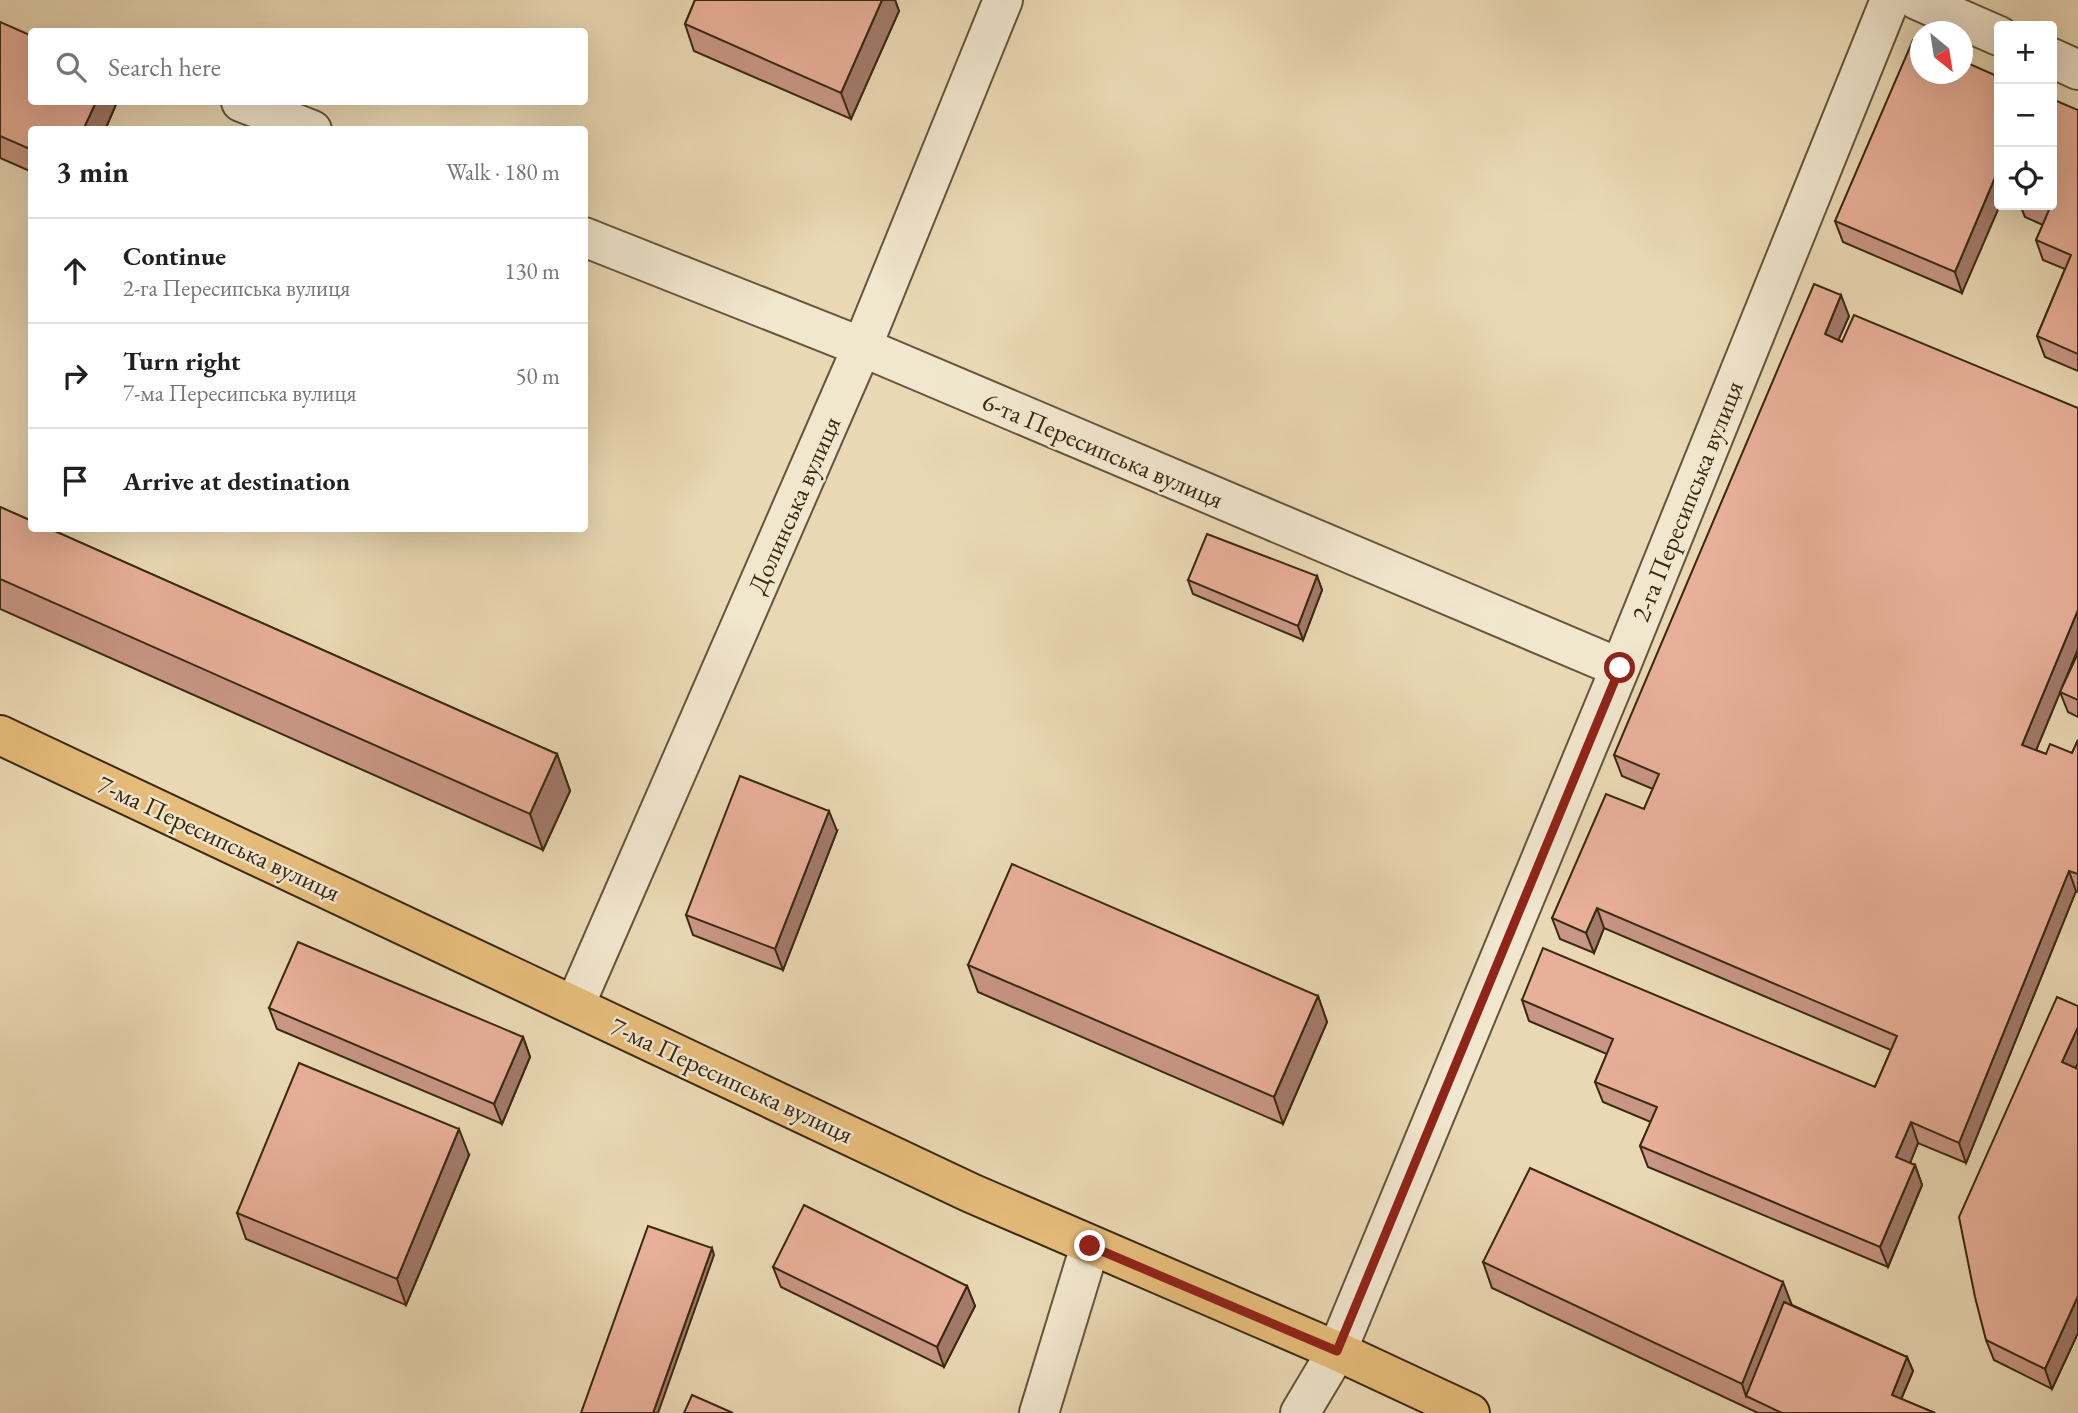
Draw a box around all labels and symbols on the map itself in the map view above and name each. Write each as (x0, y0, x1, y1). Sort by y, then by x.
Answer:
north arrow (1910, 21, 1973, 84)
street label: 2-га Пересипська вулиця (1623, 376, 1751, 626)
street label: 6-та Пересипська вулиця (977, 384, 1229, 516)
street label: Долинська вулиця (740, 411, 848, 599)
route start (1604, 652, 1635, 683)
street label: 7-ма Пересипська вулиця (92, 767, 346, 909)
street label: 7-ма Пересипська вулиця (605, 1009, 859, 1151)
route end (1074, 1230, 1105, 1261)

